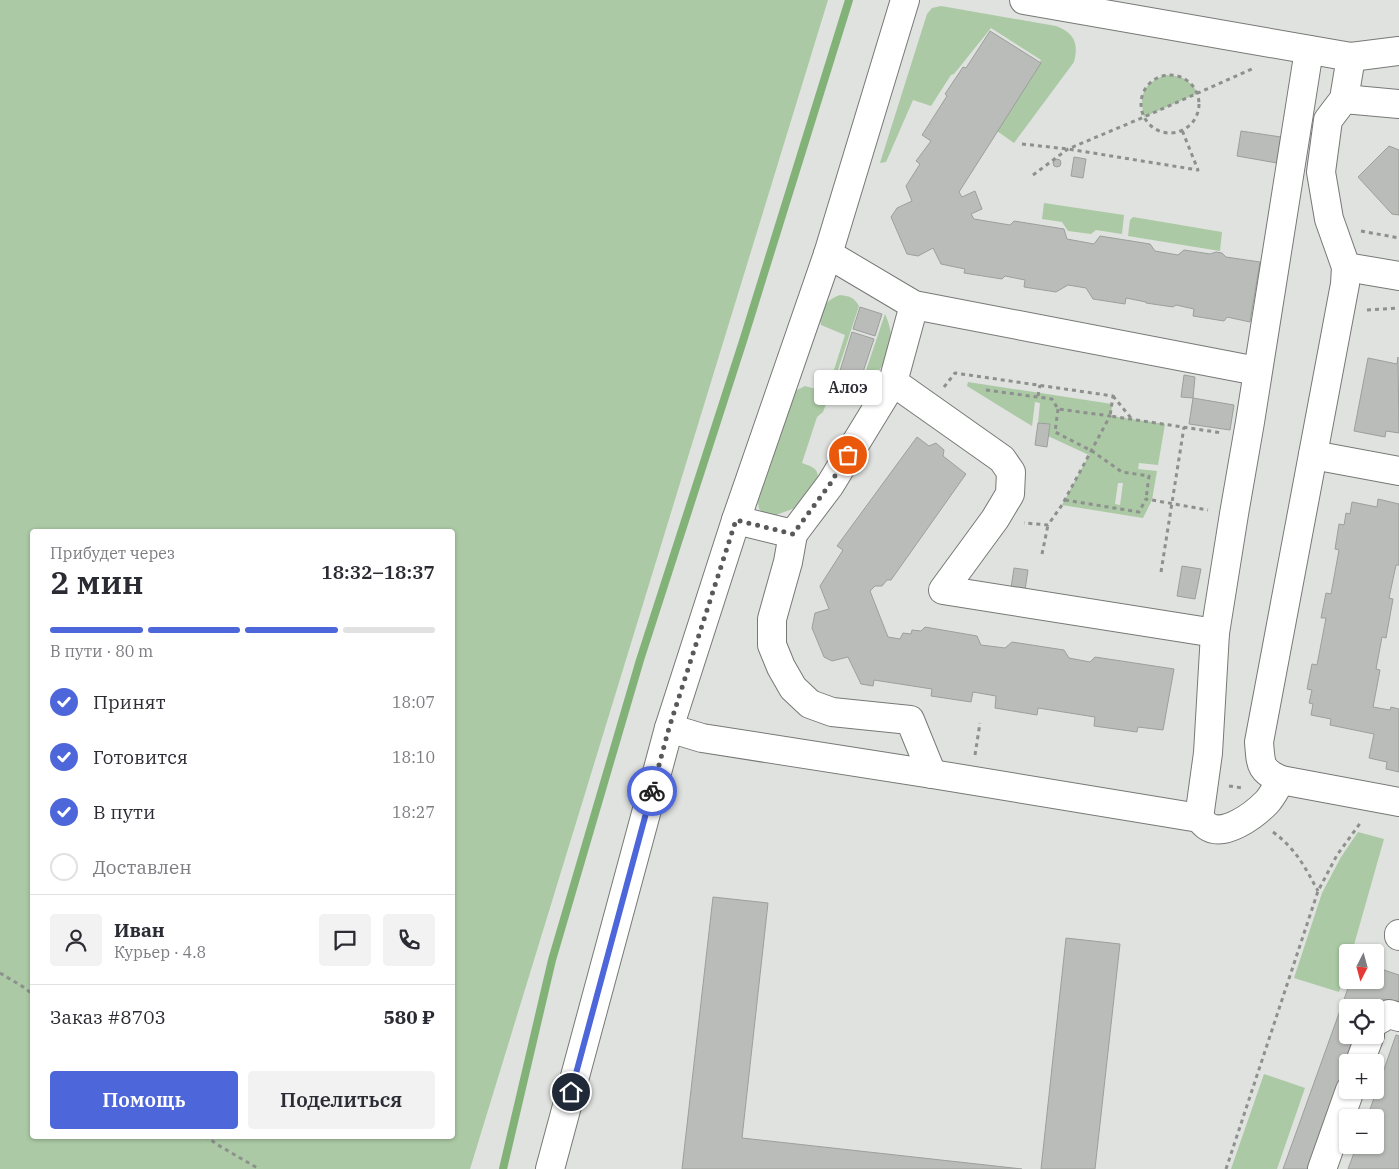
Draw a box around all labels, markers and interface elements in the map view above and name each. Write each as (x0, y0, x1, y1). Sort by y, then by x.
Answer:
callout: Алоэ (814, 370, 882, 405)
text: Алоэ (828, 377, 868, 397)
pin (827, 434, 869, 476)
icon: bag (834, 441, 862, 469)
text: Прибудет через (50, 543, 175, 563)
text: 18:32–18:37 (321, 560, 435, 584)
text: 2 мин (50, 561, 144, 603)
text: В пути · 80 m (50, 641, 153, 661)
icon: check (50, 688, 78, 716)
text: Принят (93, 690, 166, 714)
text: 18:07 (392, 692, 435, 712)
icon: check (50, 743, 78, 771)
text: Готовится (93, 745, 188, 769)
text: 18:10 (392, 747, 435, 767)
courier (627, 766, 677, 816)
icon: bike (638, 777, 666, 805)
icon: check (50, 798, 78, 826)
text: В пути (93, 800, 155, 824)
text: 18:27 (392, 802, 435, 822)
text: Доставлен (93, 855, 192, 879)
button: person (50, 914, 102, 966)
button: chat (319, 914, 371, 966)
button: phone (383, 914, 435, 966)
text: Иван (114, 918, 165, 942)
text: Курьер · 4.8 (114, 942, 206, 962)
north arrow (1339, 944, 1384, 989)
map controls (1339, 944, 1384, 1154)
button: locate (1339, 999, 1384, 1044)
text: Заказ #8703 (50, 1005, 166, 1029)
text: 580 ₽ (383, 1005, 435, 1029)
button: + (1339, 1054, 1384, 1099)
button: Помощь (50, 1071, 238, 1129)
button: Поделиться (248, 1071, 435, 1129)
pin (550, 1071, 592, 1113)
icon: home (557, 1078, 585, 1106)
button: − (1339, 1109, 1384, 1154)

